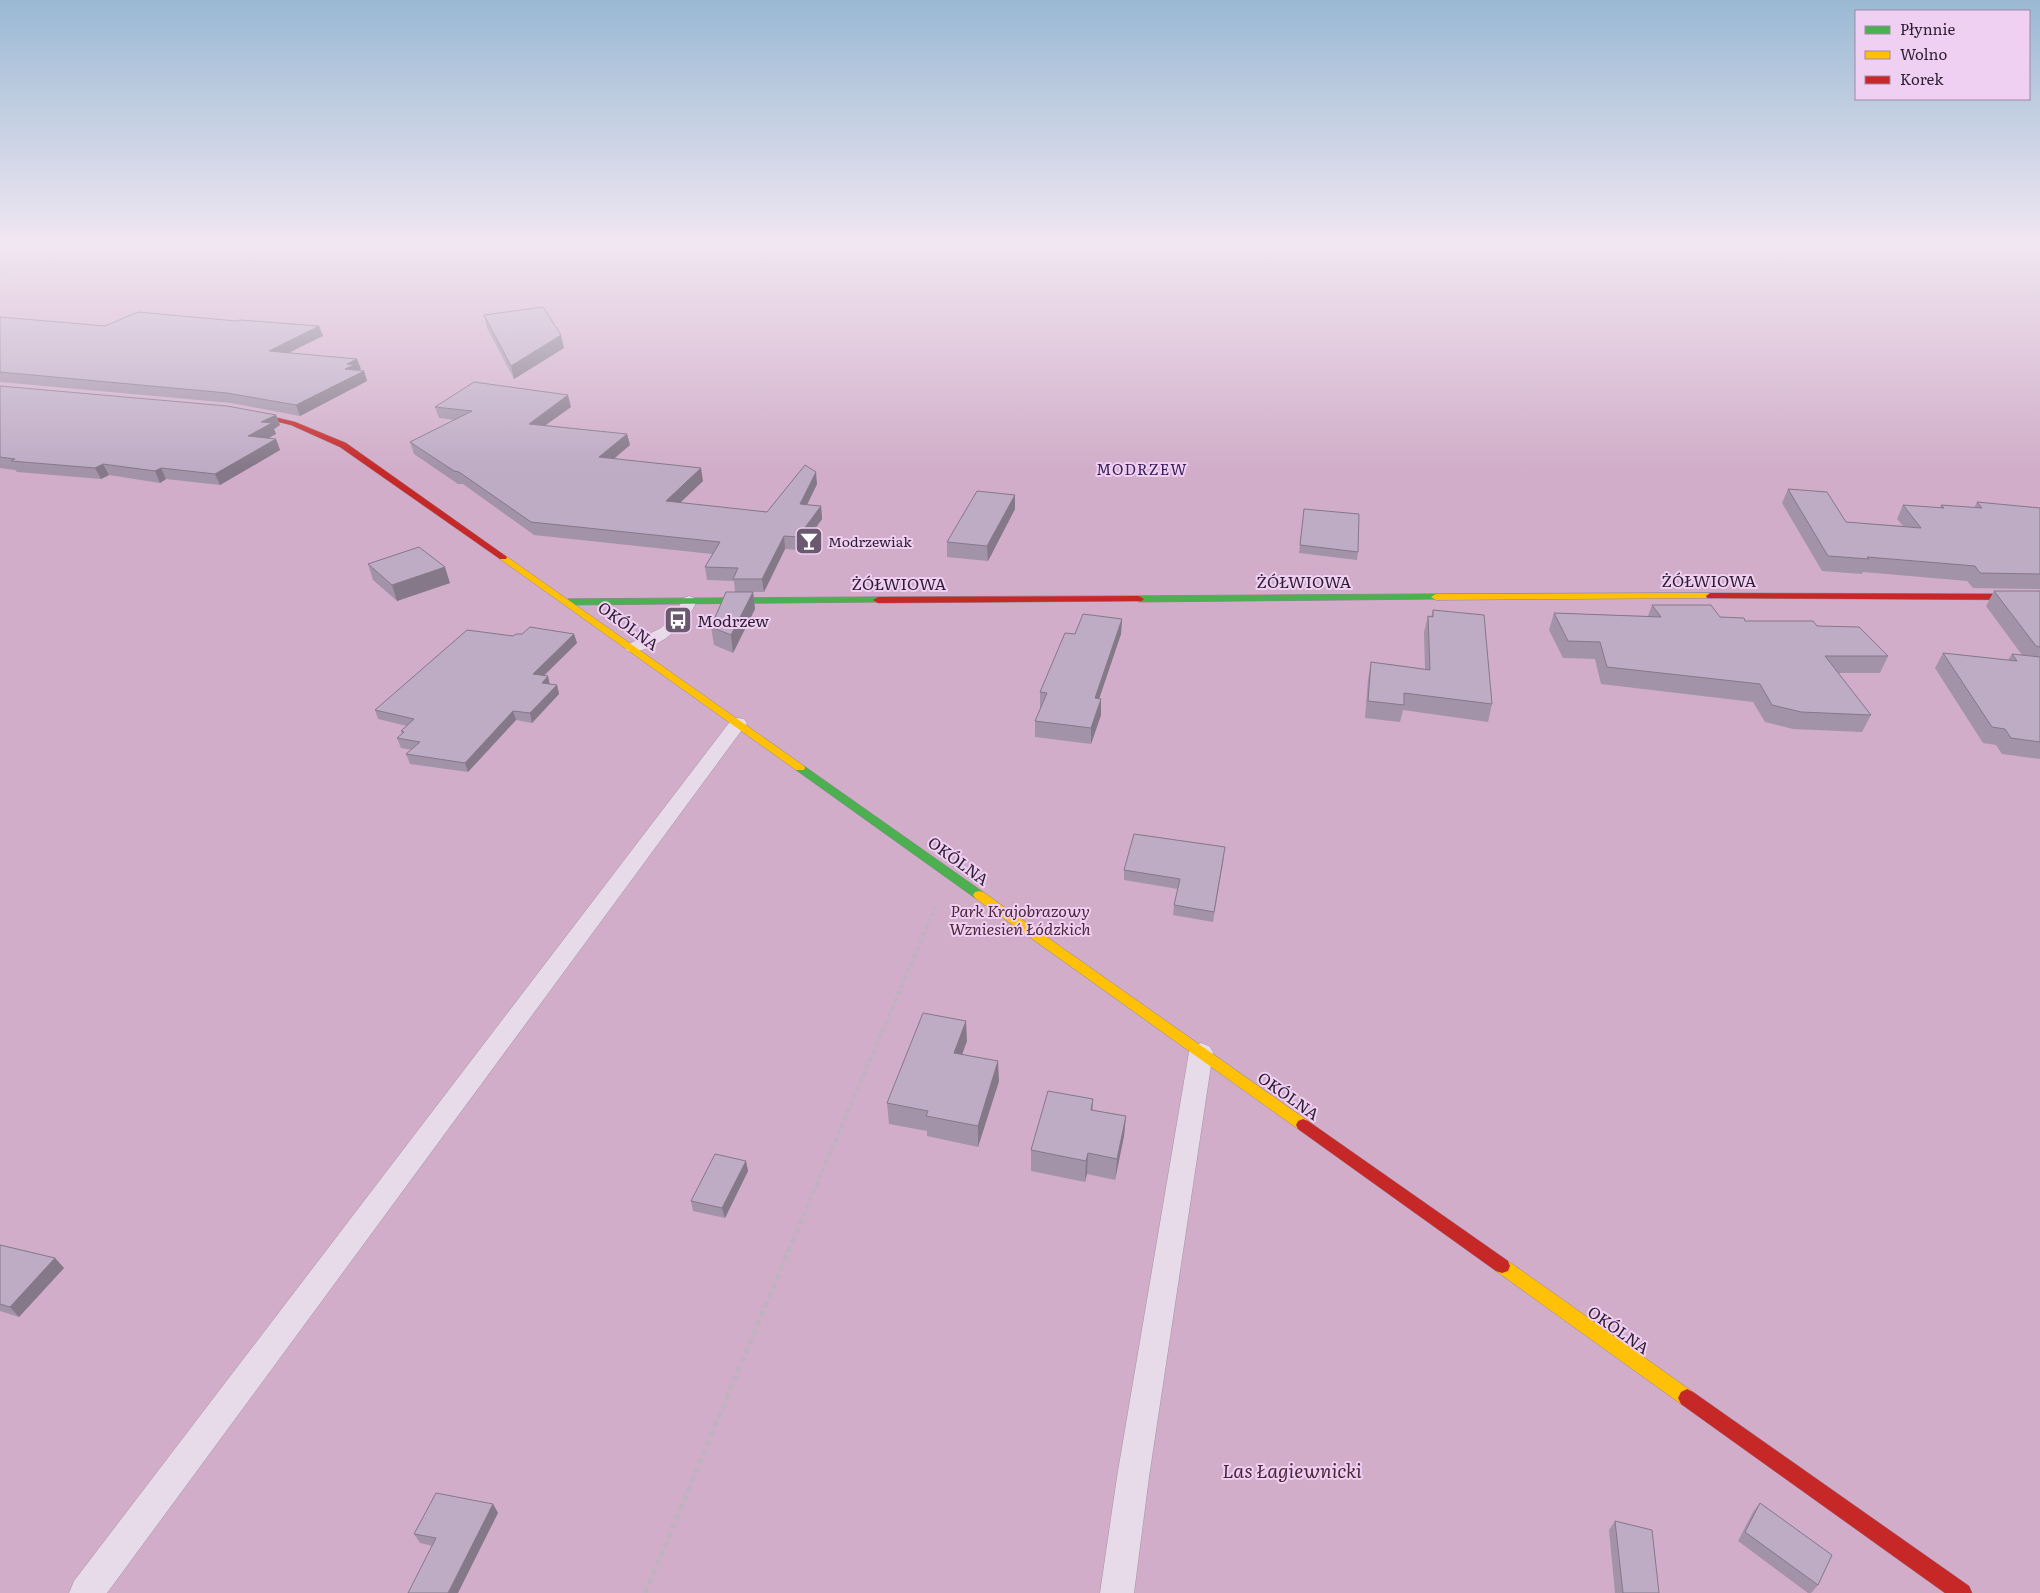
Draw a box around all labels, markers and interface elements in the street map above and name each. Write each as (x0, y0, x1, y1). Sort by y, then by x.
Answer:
legend (1855, 10, 2030, 100)
text: Płynnie (1900, 17, 1955, 40)
text: Wolno (1900, 42, 1947, 65)
text: Korek (1900, 67, 1944, 90)
district label: MODRZEW (1096, 457, 1188, 480)
bar icon: Modrzewiak (794, 526, 824, 556)
place label: Modrzewiak (828, 531, 912, 551)
street label: ŻÓŁWIOWA (1662, 568, 1757, 592)
street label: ŻÓŁWIOWA (1257, 569, 1352, 593)
street label: ŻÓŁWIOWA (852, 571, 947, 595)
street label: OKÓLNA (594, 595, 665, 655)
bus stop icon: Modrzew (663, 605, 693, 635)
place label: Modrzew (697, 608, 769, 632)
street label: OKÓLNA (924, 830, 995, 890)
park label: Park Krajobrazowy Wzniesień Łódzkich (949, 898, 1091, 940)
street label: OKÓLNA (1253, 1065, 1325, 1125)
street label: OKÓLNA (1583, 1299, 1655, 1359)
park label: Las Łagiewnicki (1222, 1456, 1362, 1484)

